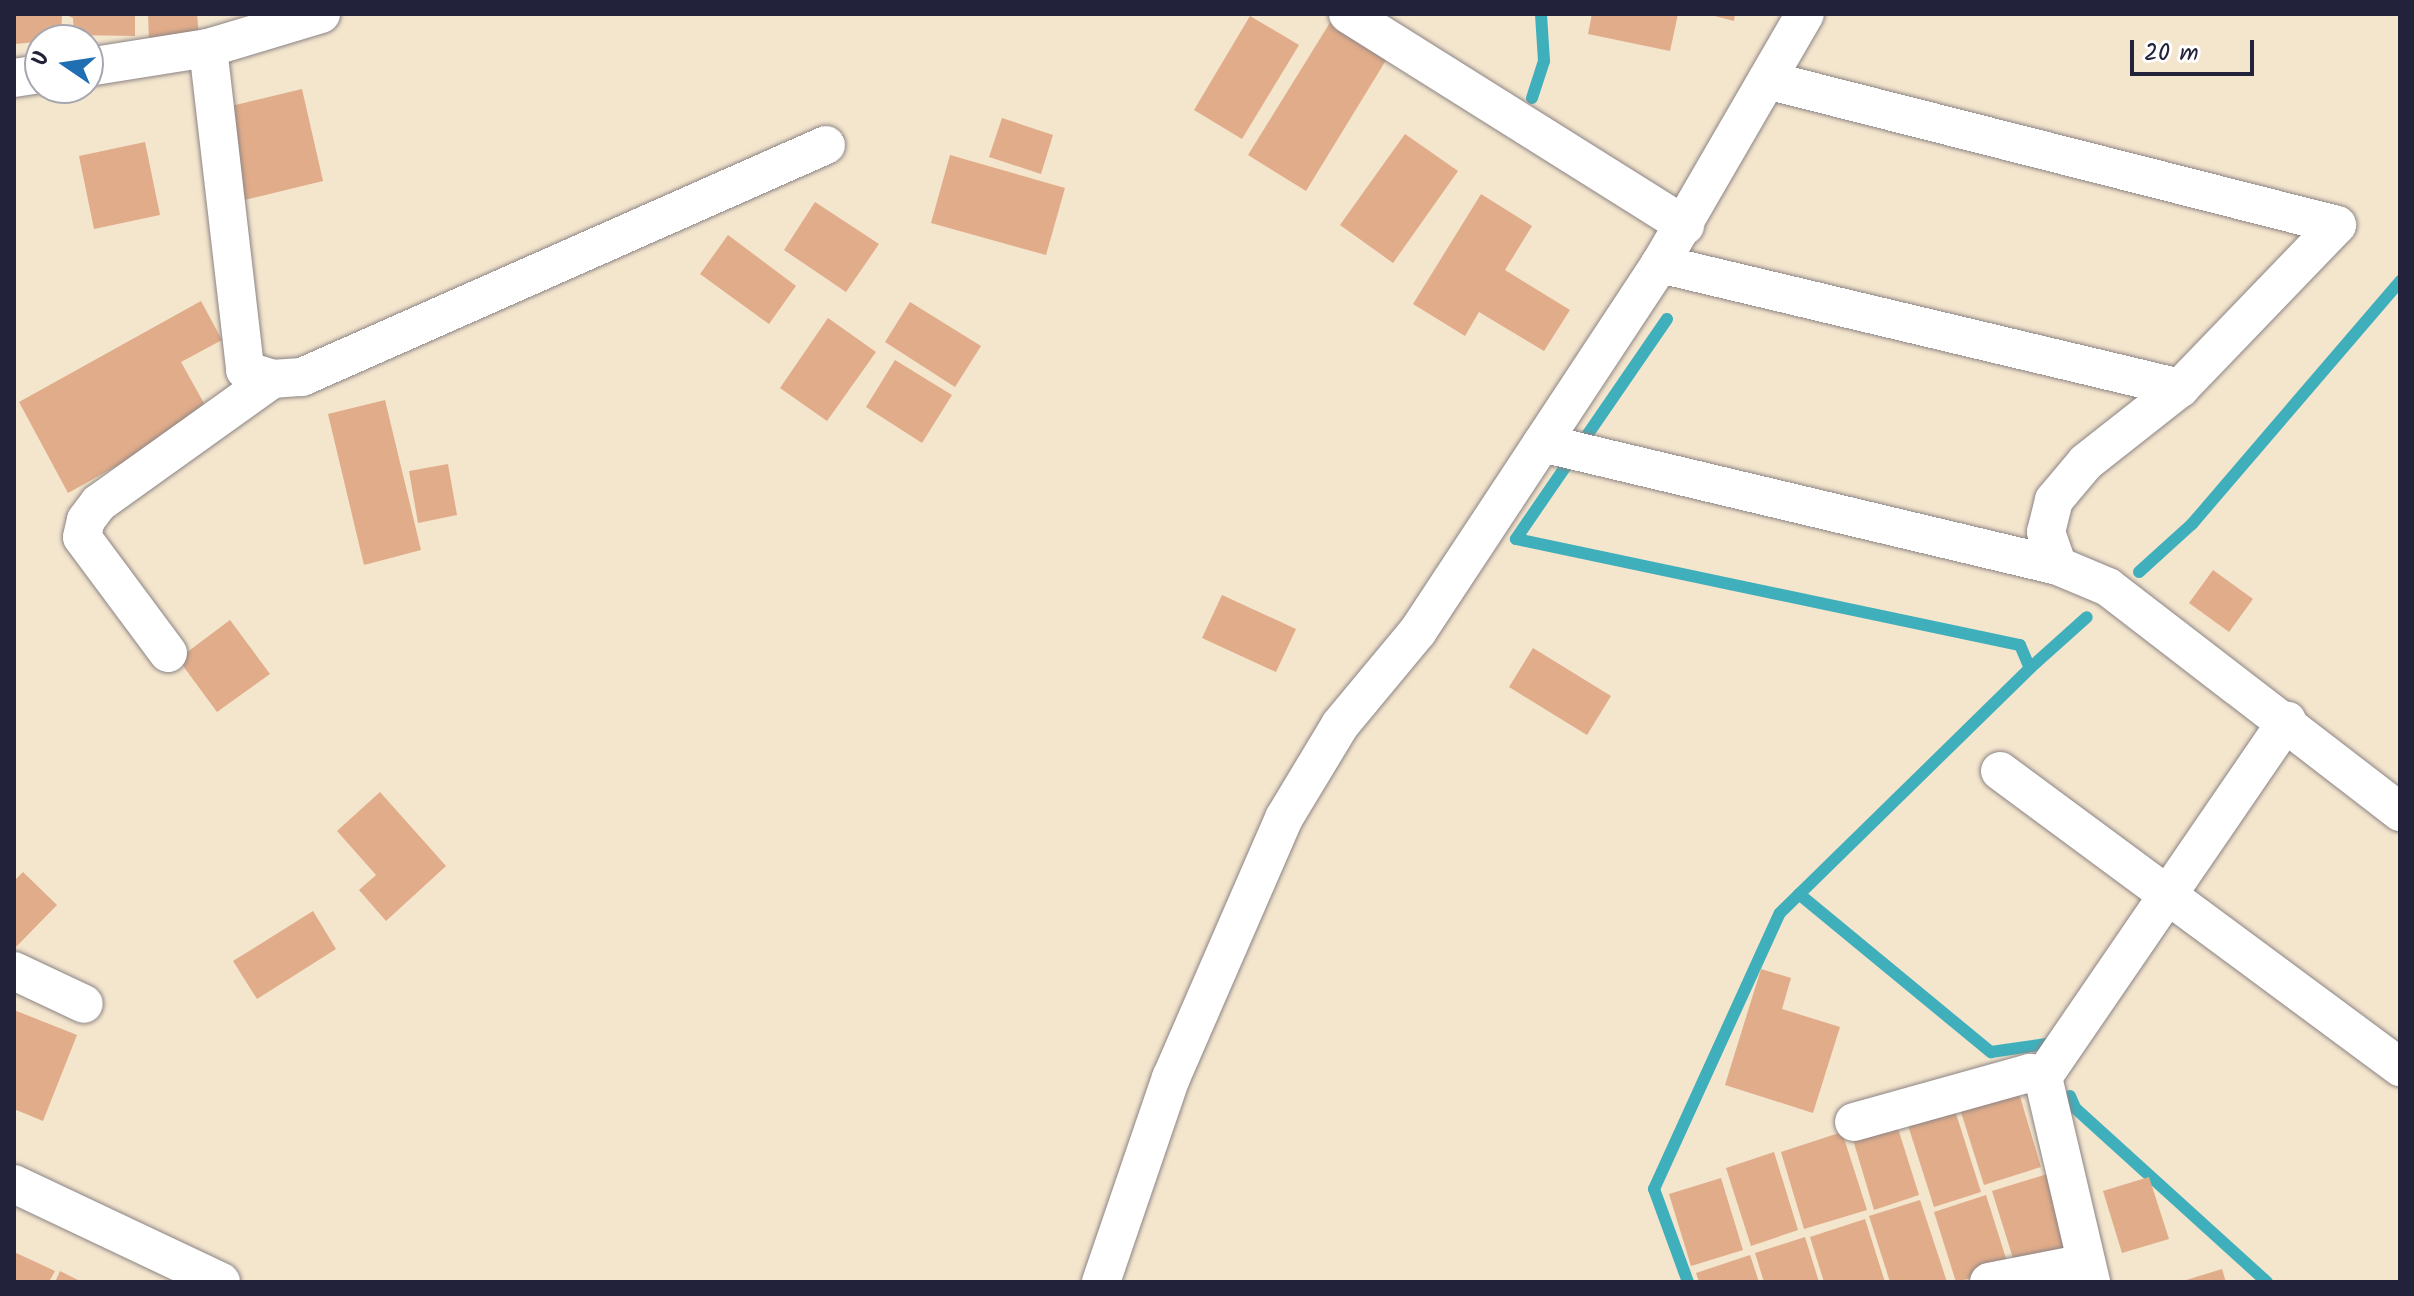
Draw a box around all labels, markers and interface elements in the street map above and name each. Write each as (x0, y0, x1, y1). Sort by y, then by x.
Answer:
north arrow (24, 24, 104, 104)
scale bar (2134, 24, 2258, 74)
text: 20 m (2144, 34, 2199, 73)
text: U (24, 49, 61, 69)

